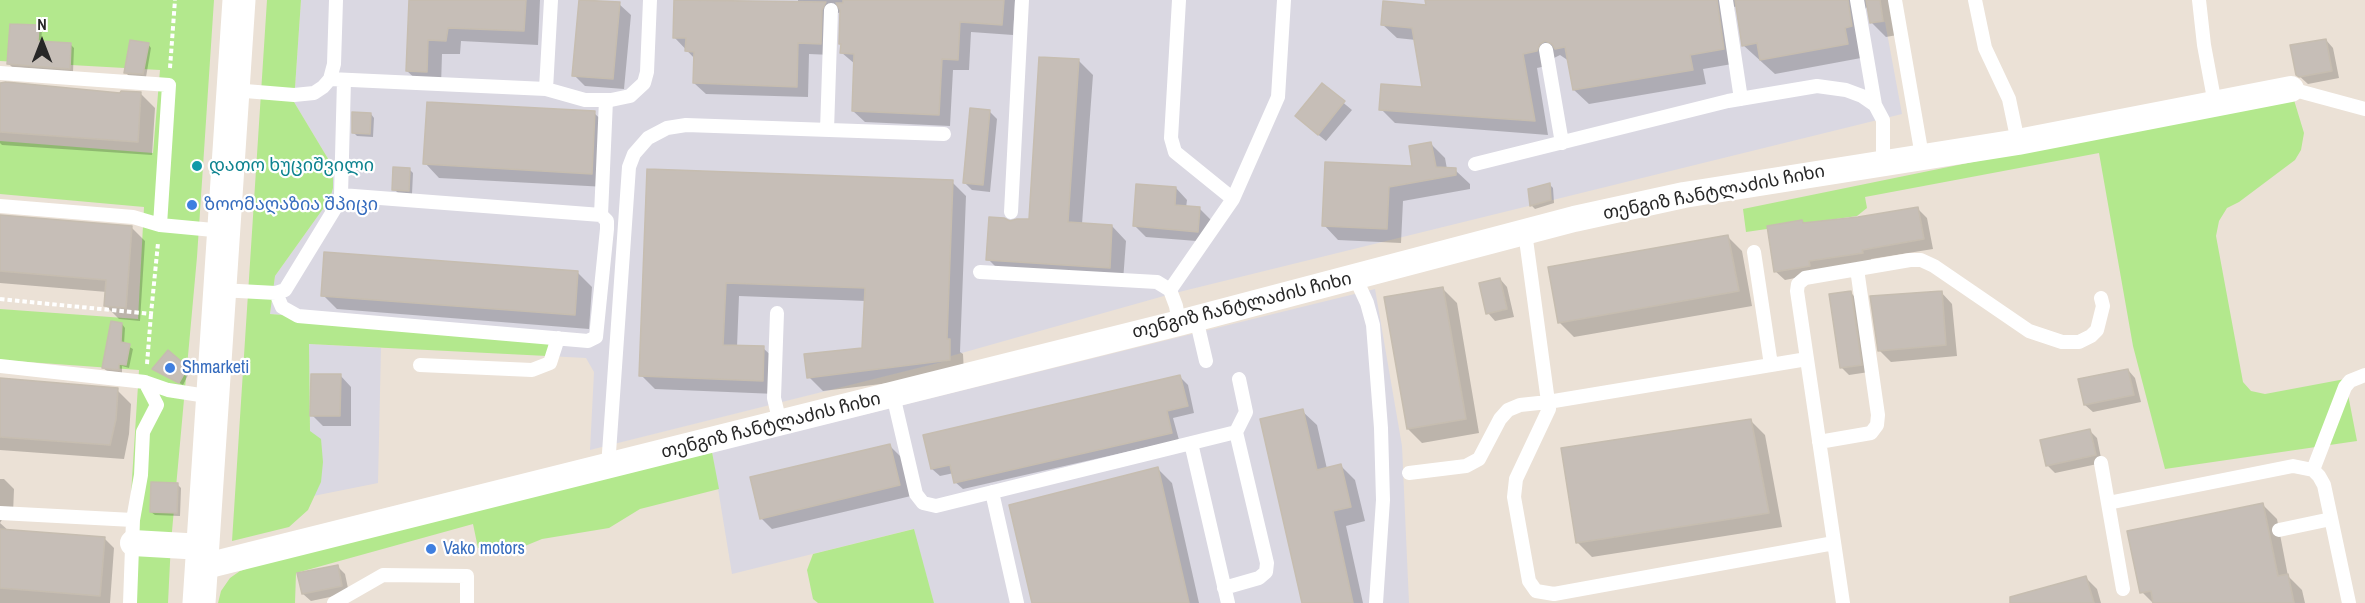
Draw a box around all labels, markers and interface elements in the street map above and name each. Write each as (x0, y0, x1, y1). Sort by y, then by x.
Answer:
north arrow (12, 12, 72, 72)
text: N (37, 13, 47, 35)
place label: დათო ხუციშვილი (209, 155, 374, 177)
marker: დათო ხუციშვილი (190, 159, 204, 173)
street label: თენგიზ ჩანტლაძის ჩიხი (1601, 161, 1827, 225)
place label: ზოომაღაზია შპიცი (204, 194, 378, 216)
marker: ზოომაღაზია შპიცი (185, 198, 199, 212)
street label: თენგიზ ჩანტლაძის ჩიხი (1130, 268, 1354, 344)
place label: Shmarketi (182, 357, 249, 379)
marker: Shmarketi (163, 361, 177, 375)
street label: თენგიზ ჩანტლაძის ჩიხი (659, 388, 883, 464)
place label: Vako motors (443, 538, 525, 560)
marker: Vako motors (424, 542, 438, 556)

